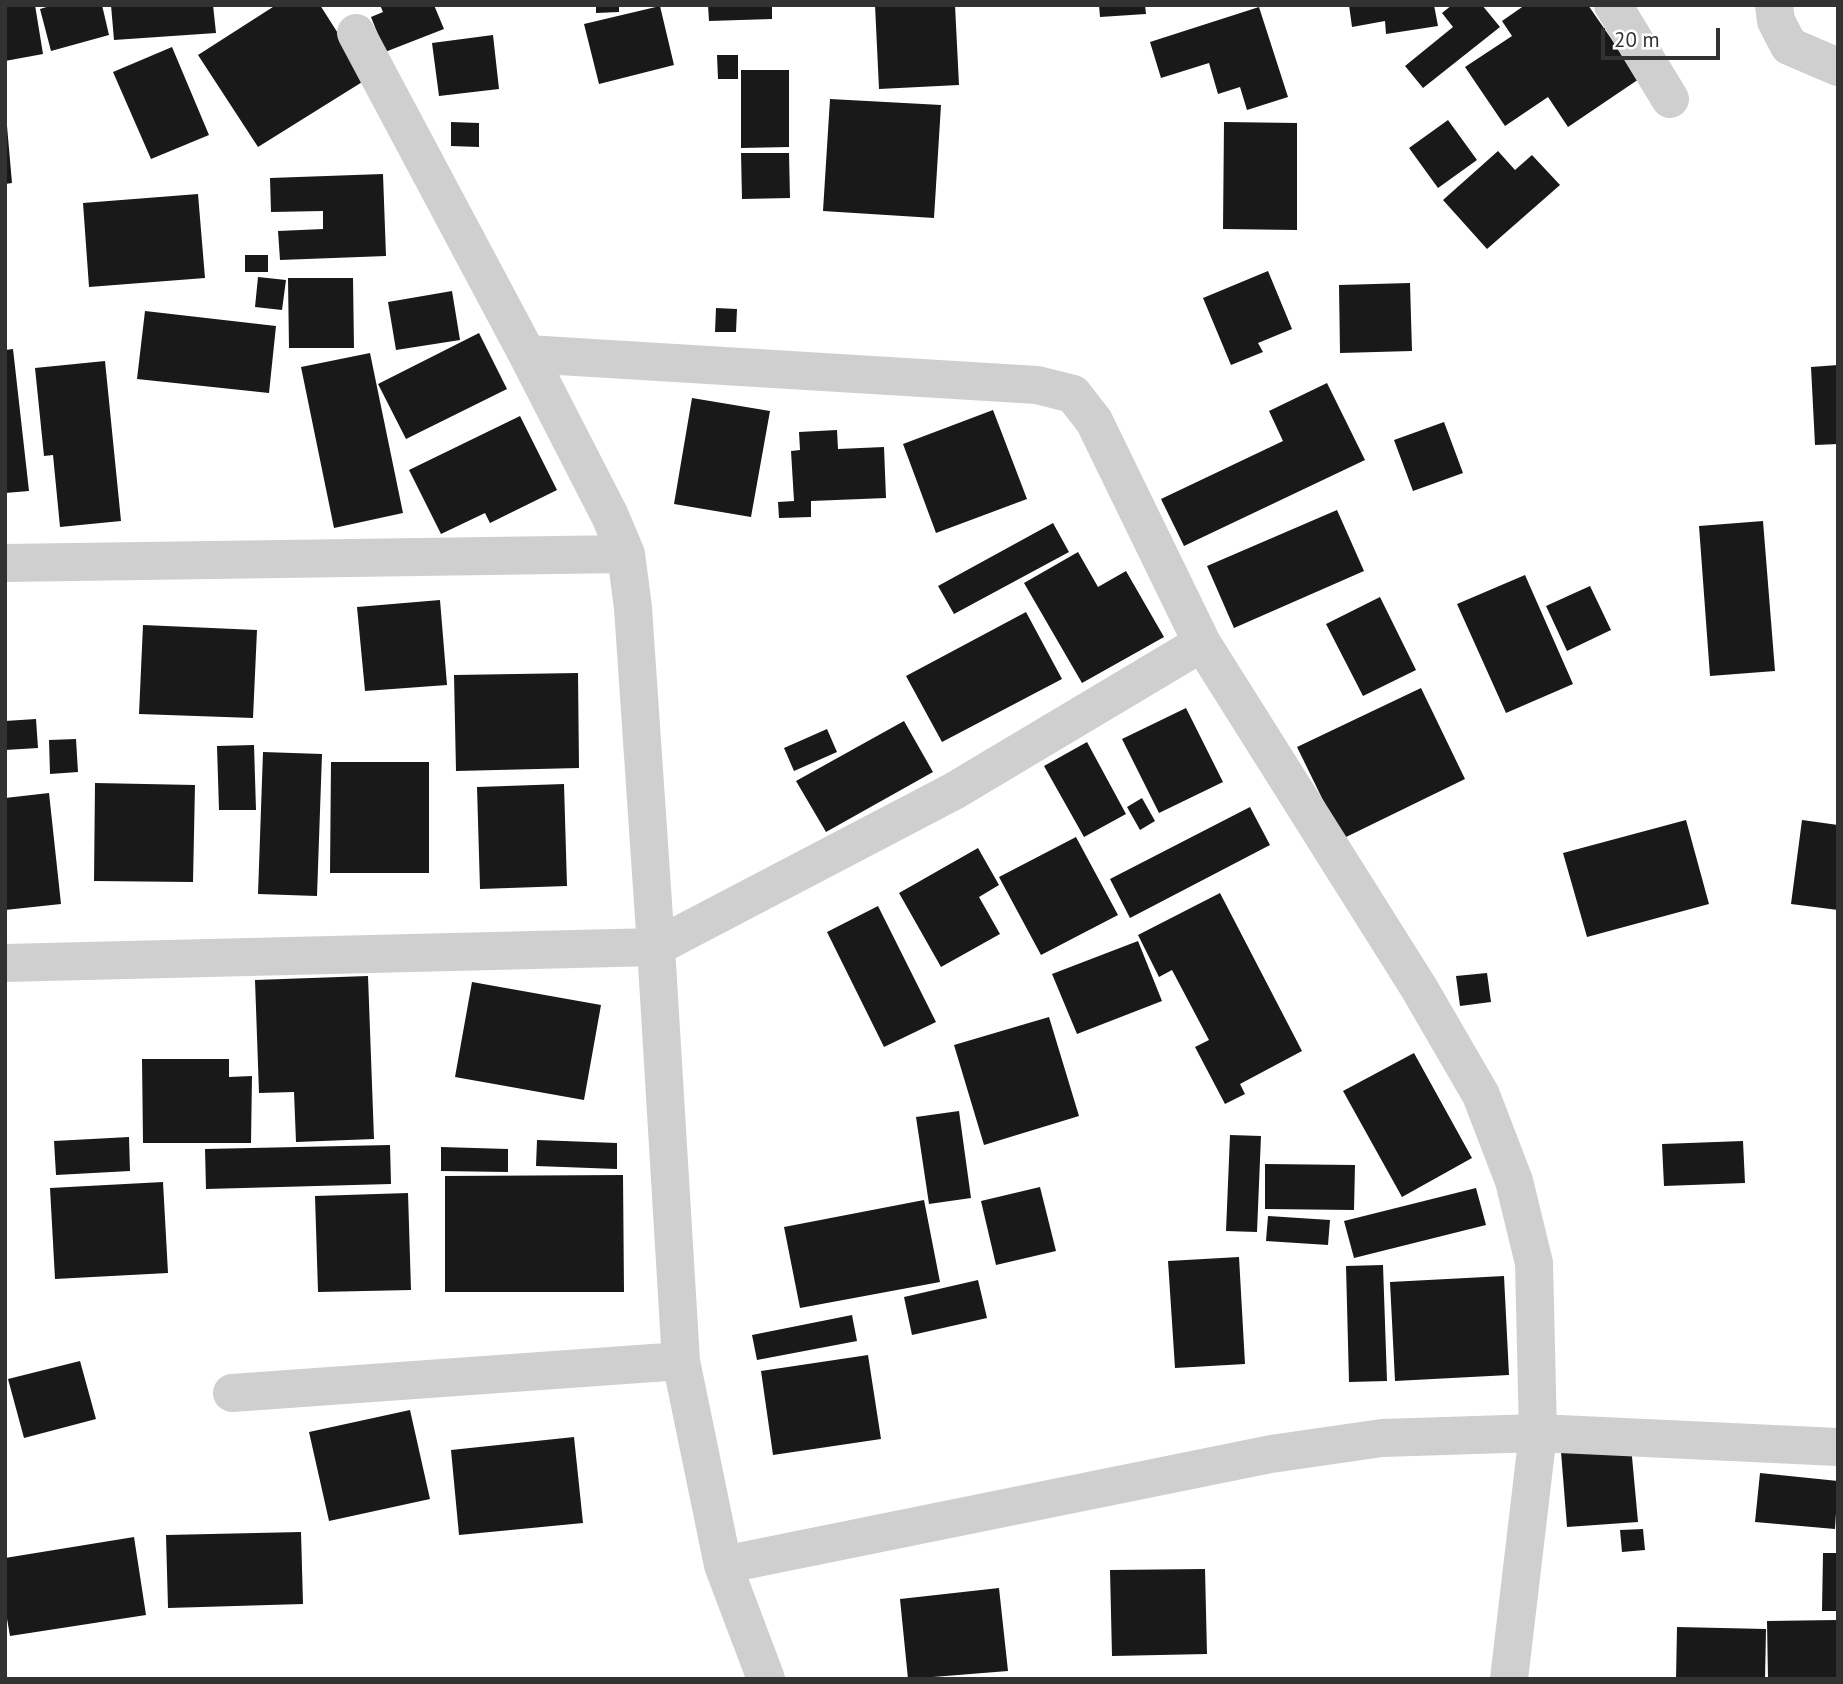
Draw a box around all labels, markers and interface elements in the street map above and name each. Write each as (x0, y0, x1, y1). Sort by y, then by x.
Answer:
scale bar (1605, 14, 1724, 58)
text: 20 m (1614, 26, 1660, 53)

